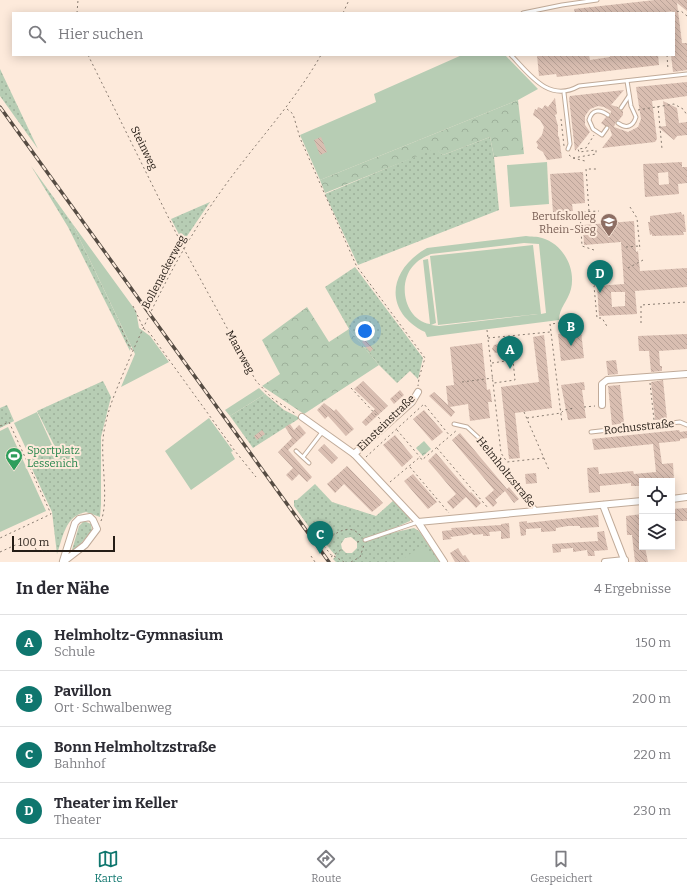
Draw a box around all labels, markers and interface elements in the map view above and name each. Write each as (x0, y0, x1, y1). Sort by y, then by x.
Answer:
search box (12, 12, 675, 56)
icon: search (26, 23, 48, 45)
text: Hier suchen (58, 25, 143, 43)
street label: Steinweg (128, 124, 160, 172)
place label: Berufskolleg Rhein-Sieg (532, 210, 596, 236)
school or university icon: Berufskolleg Rhein-Sieg (599, 212, 619, 237)
street label: Bollenackerweg (139, 233, 189, 311)
pin: D (587, 260, 613, 293)
pin: B (558, 313, 584, 346)
your location (355, 321, 375, 341)
street label: Maarweg (223, 328, 257, 376)
pin: A (497, 336, 523, 369)
street label: Einsteinstraße (354, 392, 418, 454)
street label: Rochusstraße (603, 417, 675, 437)
street label: Helmholtzstraße (474, 434, 538, 510)
place label: Sportplatz Lessenich (27, 444, 80, 470)
sports icon: Sportplatz Lessenich (4, 446, 24, 471)
map controls (639, 478, 675, 550)
button: locate (639, 478, 675, 514)
button: layers (639, 514, 675, 550)
pin: C (307, 521, 333, 554)
scale bar (12, 534, 115, 553)
text: 100 m (18, 536, 49, 549)
text: In der Nähe (16, 578, 109, 599)
text: 4 Ergebnisse (594, 581, 671, 596)
text: Helmholtz-Gymnasium (54, 626, 223, 644)
text: A (24, 635, 34, 650)
text: 150 m (635, 635, 671, 650)
text: Schule (54, 644, 95, 659)
text: Pavillon (54, 682, 111, 700)
text: B (25, 691, 33, 706)
text: 200 m (632, 691, 671, 706)
text: Ort · Schwalbenweg (54, 700, 172, 715)
text: Bonn Helmholtzstraße (54, 738, 216, 756)
text: C (25, 747, 33, 762)
text: 220 m (634, 747, 671, 762)
text: Bahnhof (54, 756, 106, 771)
text: Theater im Keller (54, 794, 178, 812)
text: D (24, 803, 34, 818)
text: 230 m (633, 803, 671, 818)
text: Theater (54, 812, 101, 827)
tab: Karte (94, 848, 122, 885)
tab: Route (311, 848, 341, 885)
tab: Gespeichert (530, 848, 593, 885)

